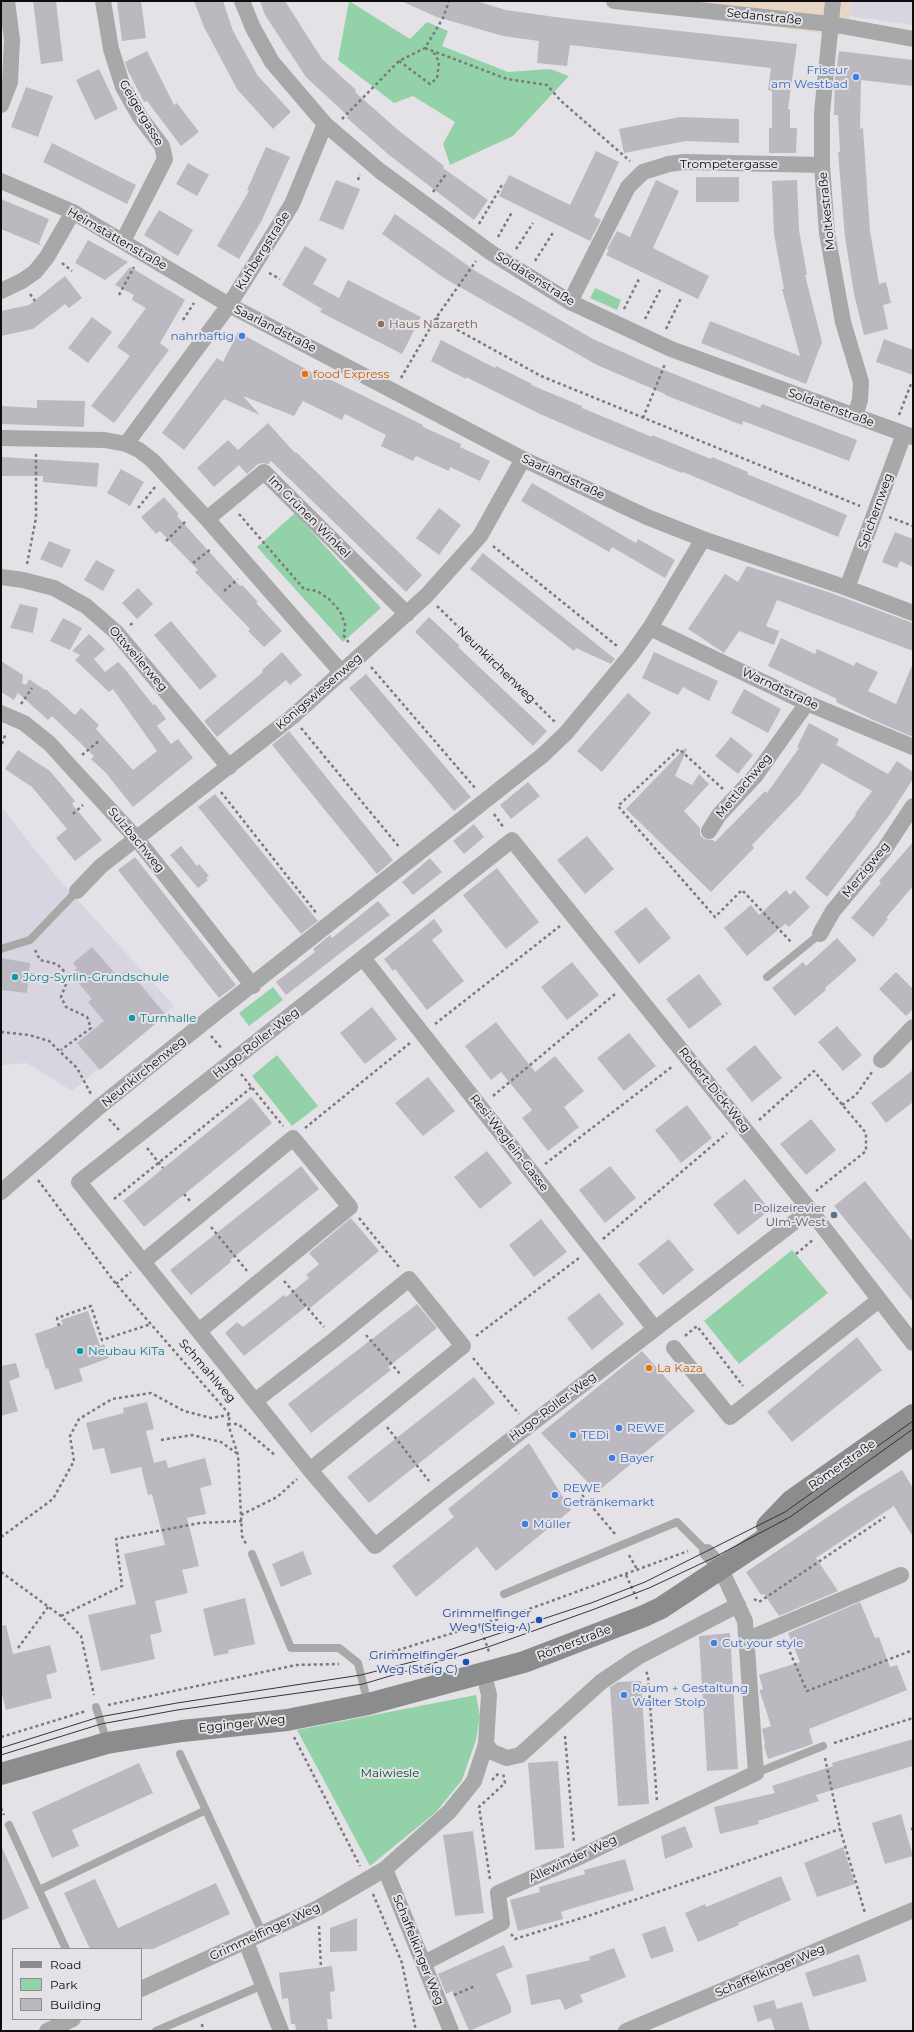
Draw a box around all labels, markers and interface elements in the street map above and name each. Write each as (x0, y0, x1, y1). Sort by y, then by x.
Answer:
street label: Sedanstraße (726, 6, 802, 28)
place label: Friseur am Westbad (771, 63, 848, 91)
marker: Friseur am Westbad (851, 72, 861, 82)
street label: Geigergasse (116, 78, 166, 148)
street label: Trompetergasse (680, 157, 778, 171)
street label: Moltkestraße (816, 171, 838, 251)
street label: Heimstättenstraße (65, 205, 169, 273)
street label: Kuhbergstraße (233, 209, 293, 293)
street label: Soldatenstraße (493, 249, 577, 309)
street label: Saarlandstraße (232, 302, 318, 356)
place label: Haus Nazareth (389, 317, 478, 331)
marker: Haus Nazareth (376, 319, 386, 329)
place label: nahrhaftig (170, 329, 234, 343)
marker: nahrhaftig (237, 331, 247, 341)
place label: food Express (313, 367, 389, 381)
marker: food Express (300, 369, 310, 379)
street label: Soldatenstraße (786, 386, 876, 430)
street label: Saarlandstraße (519, 451, 607, 503)
street label: Spichernweg (856, 471, 896, 551)
street label: Im Grünen Winkel (265, 473, 353, 561)
street label: Ottweilerweg (106, 623, 170, 695)
street label: Neunkirchenweg (454, 624, 538, 706)
street label: Königswiesenweg (273, 651, 365, 733)
street label: Warndtstraße (739, 665, 821, 713)
street label: Mettlachweg (713, 751, 775, 821)
street label: Sulzbachweg (105, 805, 167, 875)
street label: Merzigweg (839, 839, 893, 901)
place label: Jörg-Syrlin-Grundschule (23, 970, 169, 984)
marker: Jörg-Syrlin-Grundschule (10, 972, 20, 982)
street label: Hugo-Roller-Weg (210, 1005, 302, 1081)
place label: Turnhalle (140, 1011, 197, 1025)
marker: Turnhalle (127, 1013, 137, 1023)
street label: Neunkirchenweg (99, 1034, 189, 1110)
street label: Robert-Dick-Weg (675, 1045, 753, 1135)
street label: Resi-Weglein-Gasse (467, 1092, 551, 1194)
place label: Polizeirevier Ulm-West (753, 1201, 826, 1229)
marker: Polizeirevier Ulm-West (829, 1210, 839, 1220)
street label: Schmahlweg (176, 1336, 238, 1406)
place label: Neubau KiTa (88, 1344, 165, 1358)
marker: Neubau KiTa (75, 1346, 85, 1356)
place label: La Kaza (657, 1361, 703, 1375)
marker: La Kaza (644, 1363, 654, 1373)
street label: Hugo-Roller-Weg (507, 1370, 599, 1444)
place label: REWE (627, 1421, 665, 1435)
marker: REWE (614, 1423, 624, 1433)
place label: TEDi (581, 1428, 609, 1442)
marker: TEDi (568, 1430, 578, 1440)
street label: Römerstraße (806, 1437, 878, 1493)
place label: Bayer (620, 1451, 654, 1465)
marker: Bayer (607, 1453, 617, 1463)
place label: REWE Getränkemarkt (563, 1481, 655, 1509)
marker: REWE Getränkemarkt (550, 1490, 560, 1500)
place label: Müller (533, 1517, 571, 1531)
marker: Müller (520, 1519, 530, 1529)
place label: Grimmelfinger Weg (Steig A) (442, 1606, 531, 1634)
marker: Grimmelfinger Weg (Steig A) (534, 1615, 544, 1625)
street label: Römerstraße (535, 1622, 613, 1664)
place label: Cut your style (722, 1636, 804, 1650)
marker: Cut your style (709, 1638, 719, 1648)
place label: Grimmelfinger Weg (Steig C) (369, 1648, 458, 1676)
marker: Grimmelfinger Weg (Steig C) (461, 1657, 471, 1667)
place label: Raum + Gestaltung Walter Stolp (632, 1681, 748, 1709)
marker: Raum + Gestaltung Walter Stolp (619, 1690, 629, 1700)
street label: Egginger Weg (198, 1712, 286, 1736)
park label: Maiwiesle (360, 1766, 420, 1780)
street label: Allewinder Weg (527, 1832, 619, 1886)
street label: Schaffelkinger Weg (389, 1893, 447, 2007)
street label: Grimmelfinger Weg (208, 1900, 322, 1964)
street label: Schaffelkinger Weg (713, 1941, 827, 2001)
legend (12, 1948, 142, 2020)
text: Road (50, 1957, 81, 1972)
text: Park (50, 1977, 77, 1992)
text: Building (50, 1997, 101, 2012)

